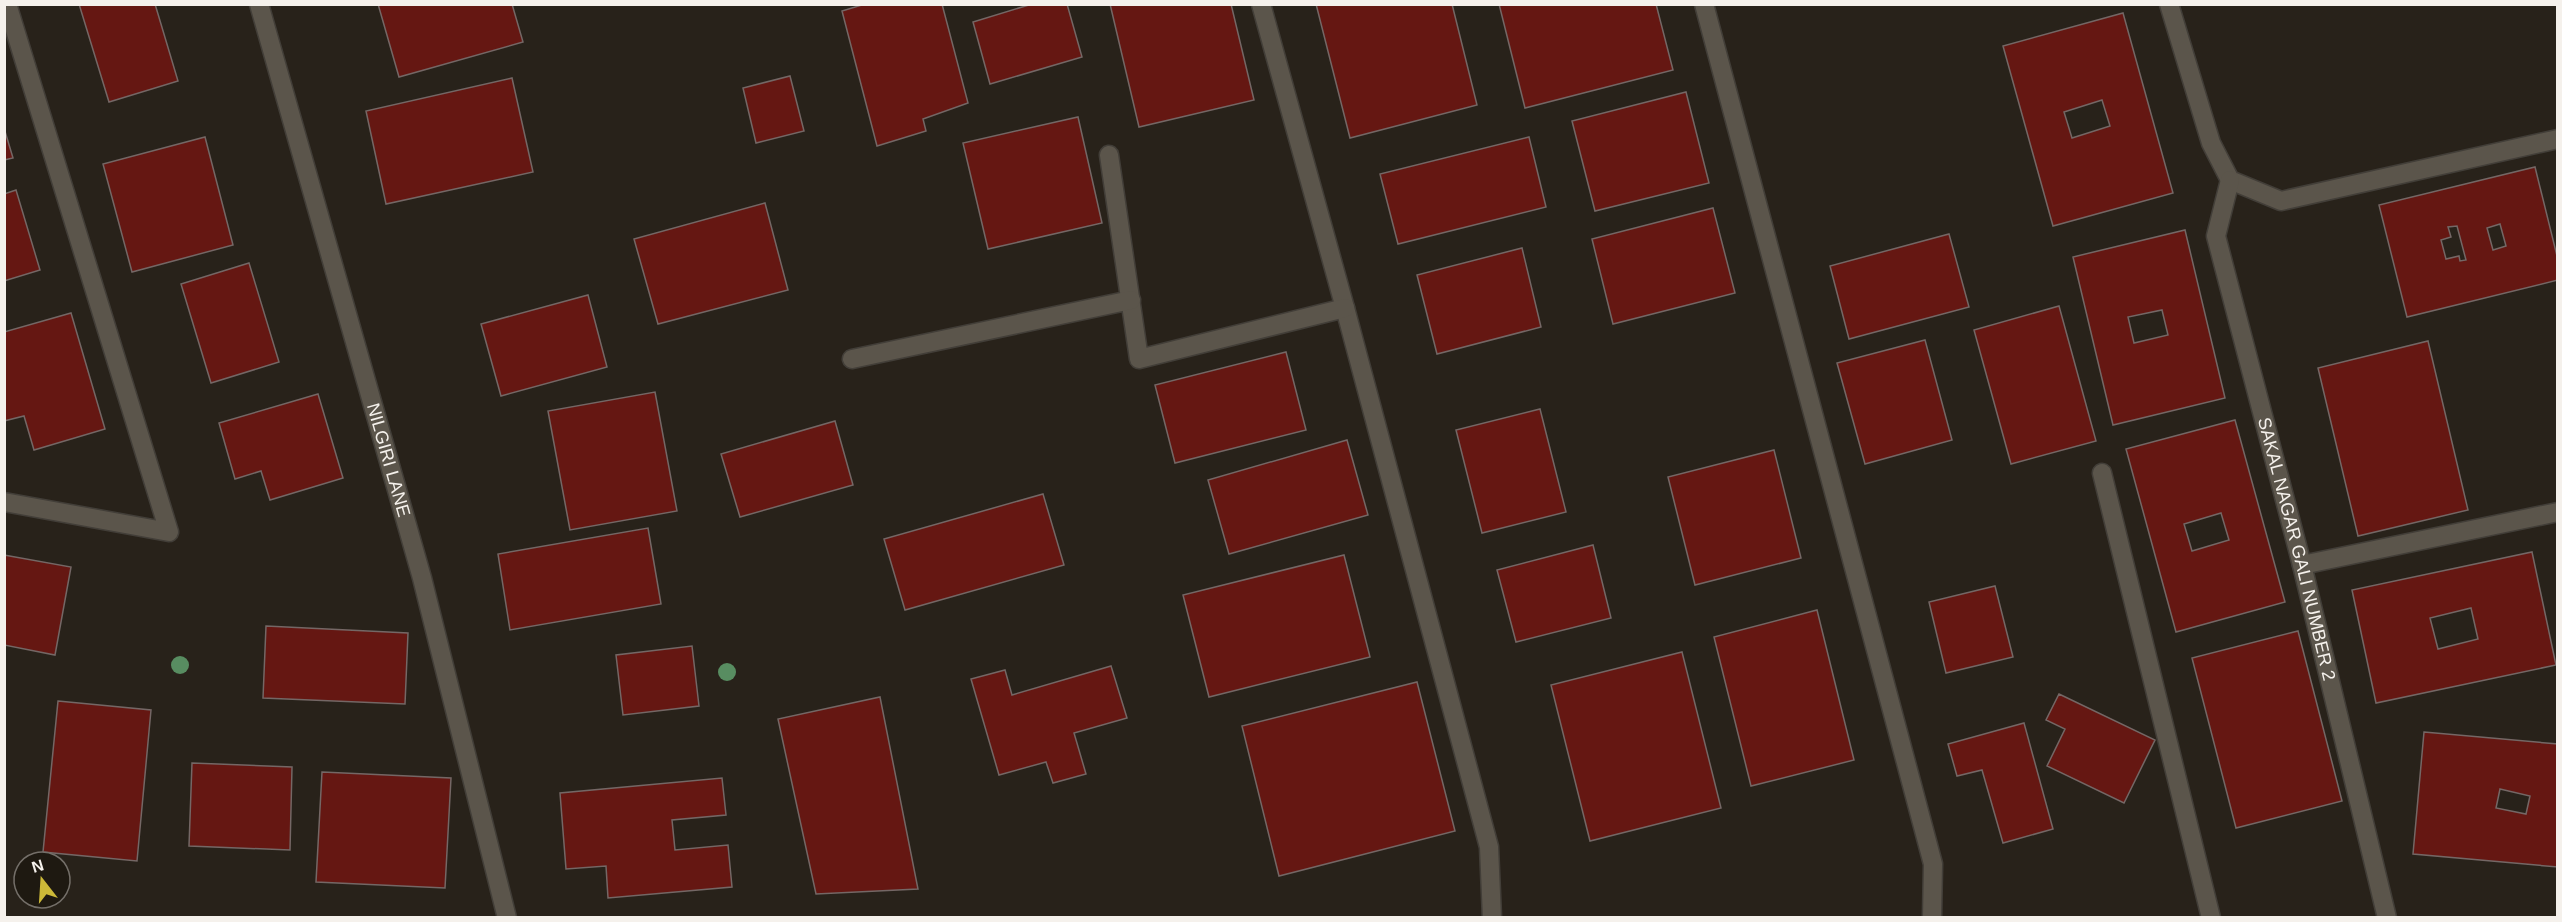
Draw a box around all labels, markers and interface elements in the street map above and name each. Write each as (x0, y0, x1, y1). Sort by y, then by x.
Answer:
street label: NILGIRI LANE (363, 401, 414, 519)
street label: SAKAL NAGAR GALI NUMBER 2 (2254, 415, 2339, 683)
north arrow (12, 850, 72, 910)
text: N (30, 856, 46, 876)

